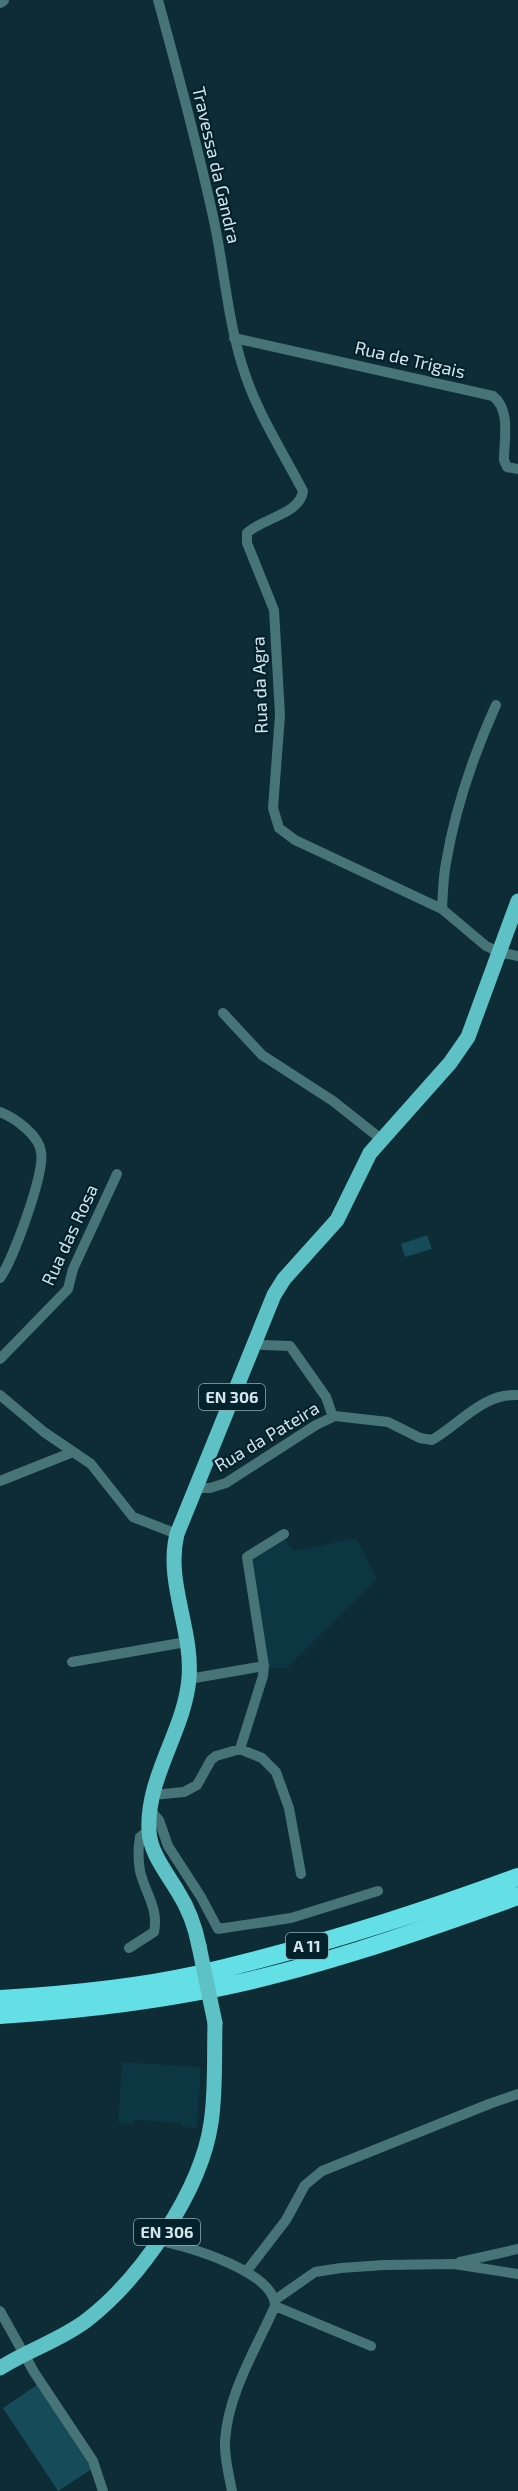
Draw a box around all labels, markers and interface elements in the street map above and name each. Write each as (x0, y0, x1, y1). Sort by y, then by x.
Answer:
street label: Travessa da Gandra (188, 84, 246, 245)
street label: Rua de Trigais (353, 336, 468, 382)
street label: Rua da Agra (246, 636, 272, 734)
street label: Rua das Rosa (36, 1181, 102, 1289)
road number: EN 306 (199, 1384, 265, 1410)
street label: Rua da Pateira (210, 1396, 323, 1476)
road number: A 11 (286, 1933, 328, 1959)
road number: EN 306 (134, 2219, 200, 2245)

